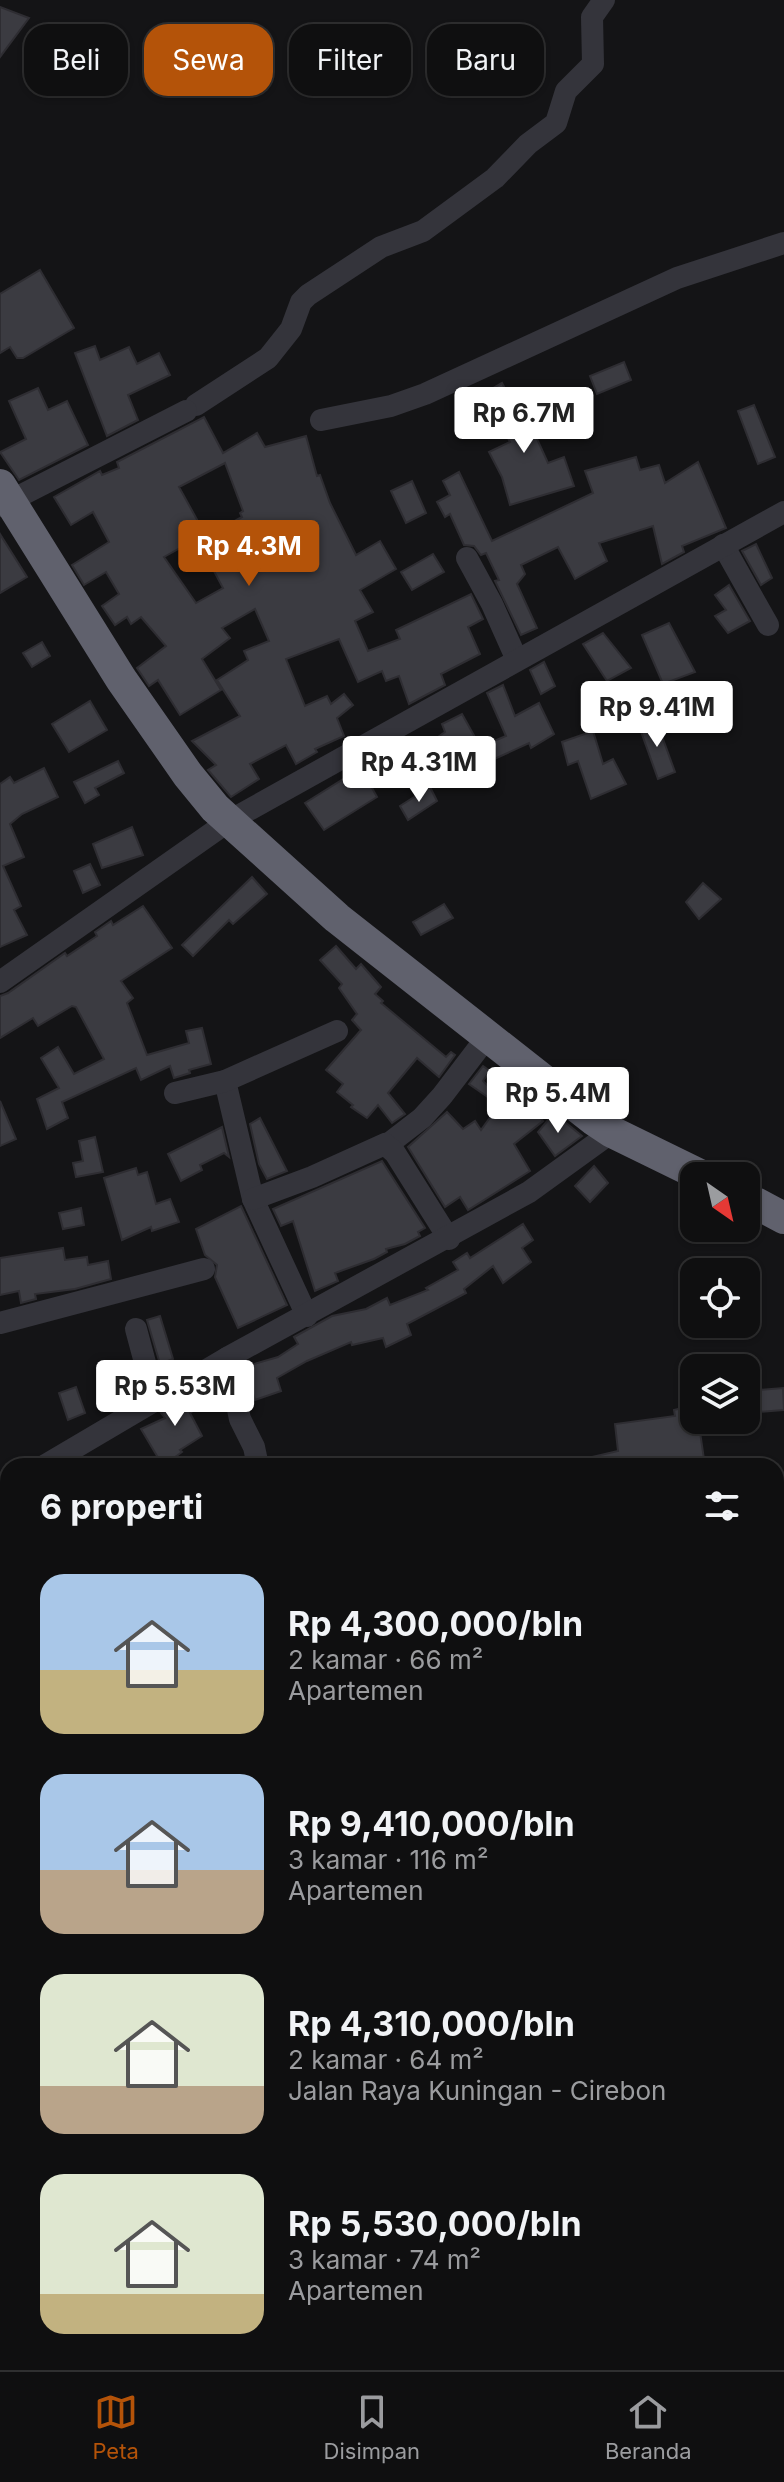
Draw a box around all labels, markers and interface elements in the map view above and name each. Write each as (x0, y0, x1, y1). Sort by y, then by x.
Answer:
chip: Beli (24, 24, 128, 96)
chip: Sewa (144, 24, 273, 96)
chip: Filter (289, 24, 411, 96)
chip: Baru (427, 24, 544, 96)
pin: Rp 6.7M (450, 387, 598, 455)
text: Rp 6.7M (472, 397, 576, 428)
pin: Rp 4.3M (175, 520, 323, 588)
text: Rp 4.3M (196, 530, 302, 561)
pin: Rp 9.41M (574, 681, 740, 749)
text: Rp 9.41M (599, 691, 715, 722)
pin: Rp 4.31M (336, 736, 502, 804)
text: Rp 4.31M (361, 746, 477, 777)
pin: Rp 5.4M (484, 1067, 632, 1135)
text: Rp 5.4M (505, 1077, 611, 1108)
north arrow (680, 1162, 760, 1242)
map controls (680, 1162, 760, 1434)
button: locate (680, 1258, 760, 1338)
button: layers (680, 1354, 760, 1434)
pin: Rp 5.53M (92, 1360, 258, 1428)
text: Rp 5.53M (114, 1370, 236, 1401)
icon: filters (700, 1484, 744, 1528)
text: 6 properti (40, 1486, 203, 1527)
text: Rp 4,300,000/bln (288, 1603, 583, 1644)
icon: home (104, 1606, 200, 1702)
text: 2 kamar · 66 m² (288, 1644, 483, 1675)
text: Apartemen (288, 1675, 424, 1706)
text: Rp 9,410,000/bln (288, 1803, 575, 1844)
icon: home (104, 1806, 200, 1902)
text: 3 kamar · 116 m² (288, 1844, 488, 1875)
text: Apartemen (288, 1875, 424, 1906)
text: Rp 4,310,000/bln (288, 2003, 575, 2044)
icon: home (104, 2006, 200, 2102)
text: 2 kamar · 64 m² (288, 2044, 484, 2075)
text: Jalan Raya Kuningan - Cirebon (288, 2075, 666, 2106)
text: Rp 5,530,000/bln (288, 2203, 582, 2244)
icon: home (104, 2206, 200, 2302)
text: 3 kamar · 74 m² (288, 2244, 481, 2275)
text: Apartemen (288, 2275, 424, 2306)
tab: Peta (92, 2390, 139, 2464)
tab: Disimpan (324, 2390, 420, 2464)
tab: Beranda (605, 2390, 692, 2464)

